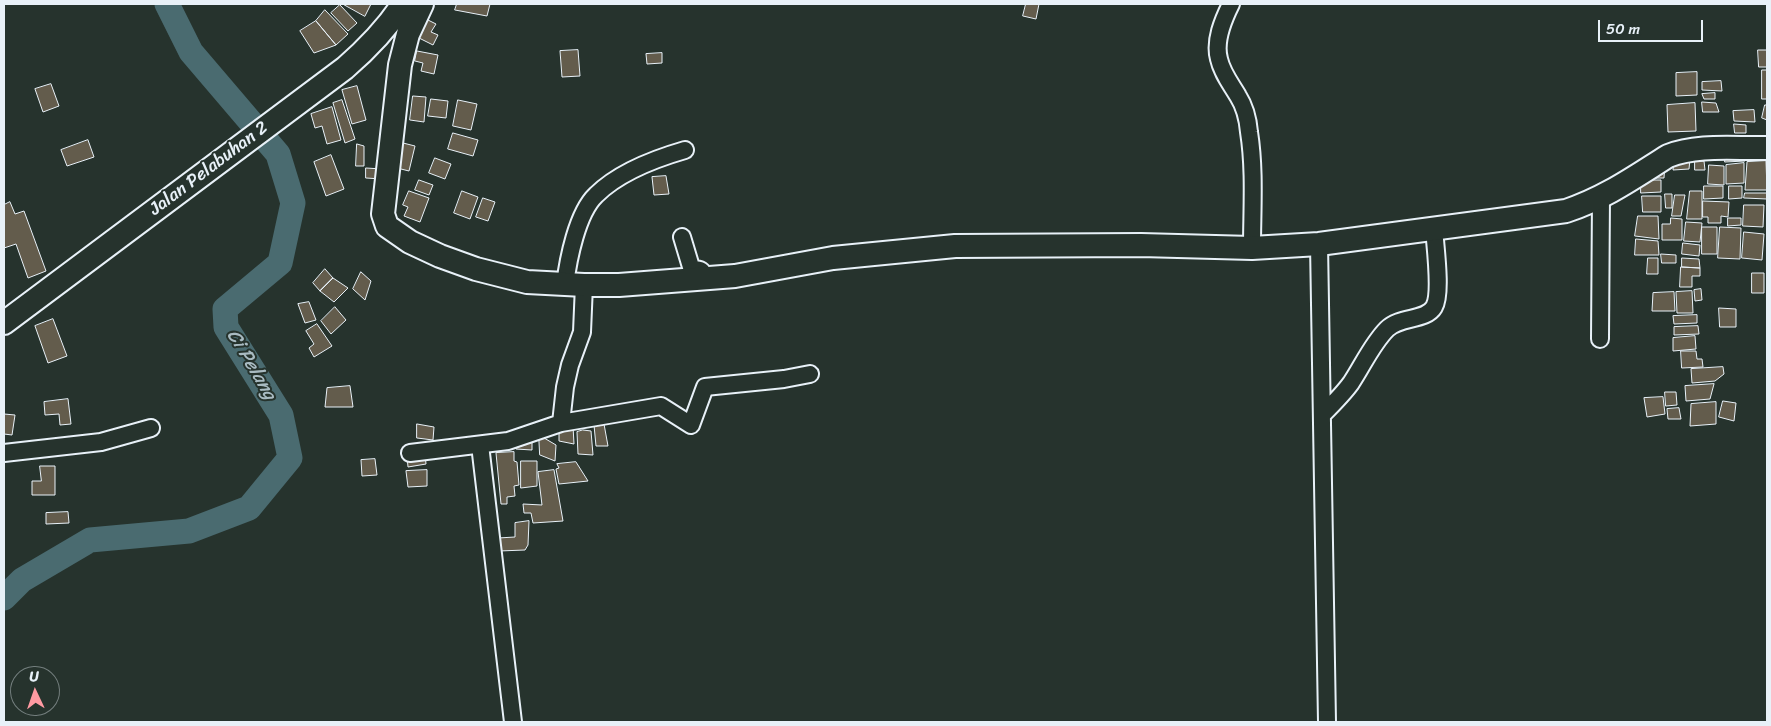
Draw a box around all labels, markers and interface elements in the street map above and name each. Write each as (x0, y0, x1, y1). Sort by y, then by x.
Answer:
scale bar (1601, 10, 1706, 42)
text: 50 m (1606, 16, 1640, 42)
street label: Jalan Pelabuhan 2 (145, 117, 273, 221)
water label: Ci Pelang (221, 326, 281, 404)
text: U (29, 664, 40, 689)
north arrow (10, 666, 60, 716)

